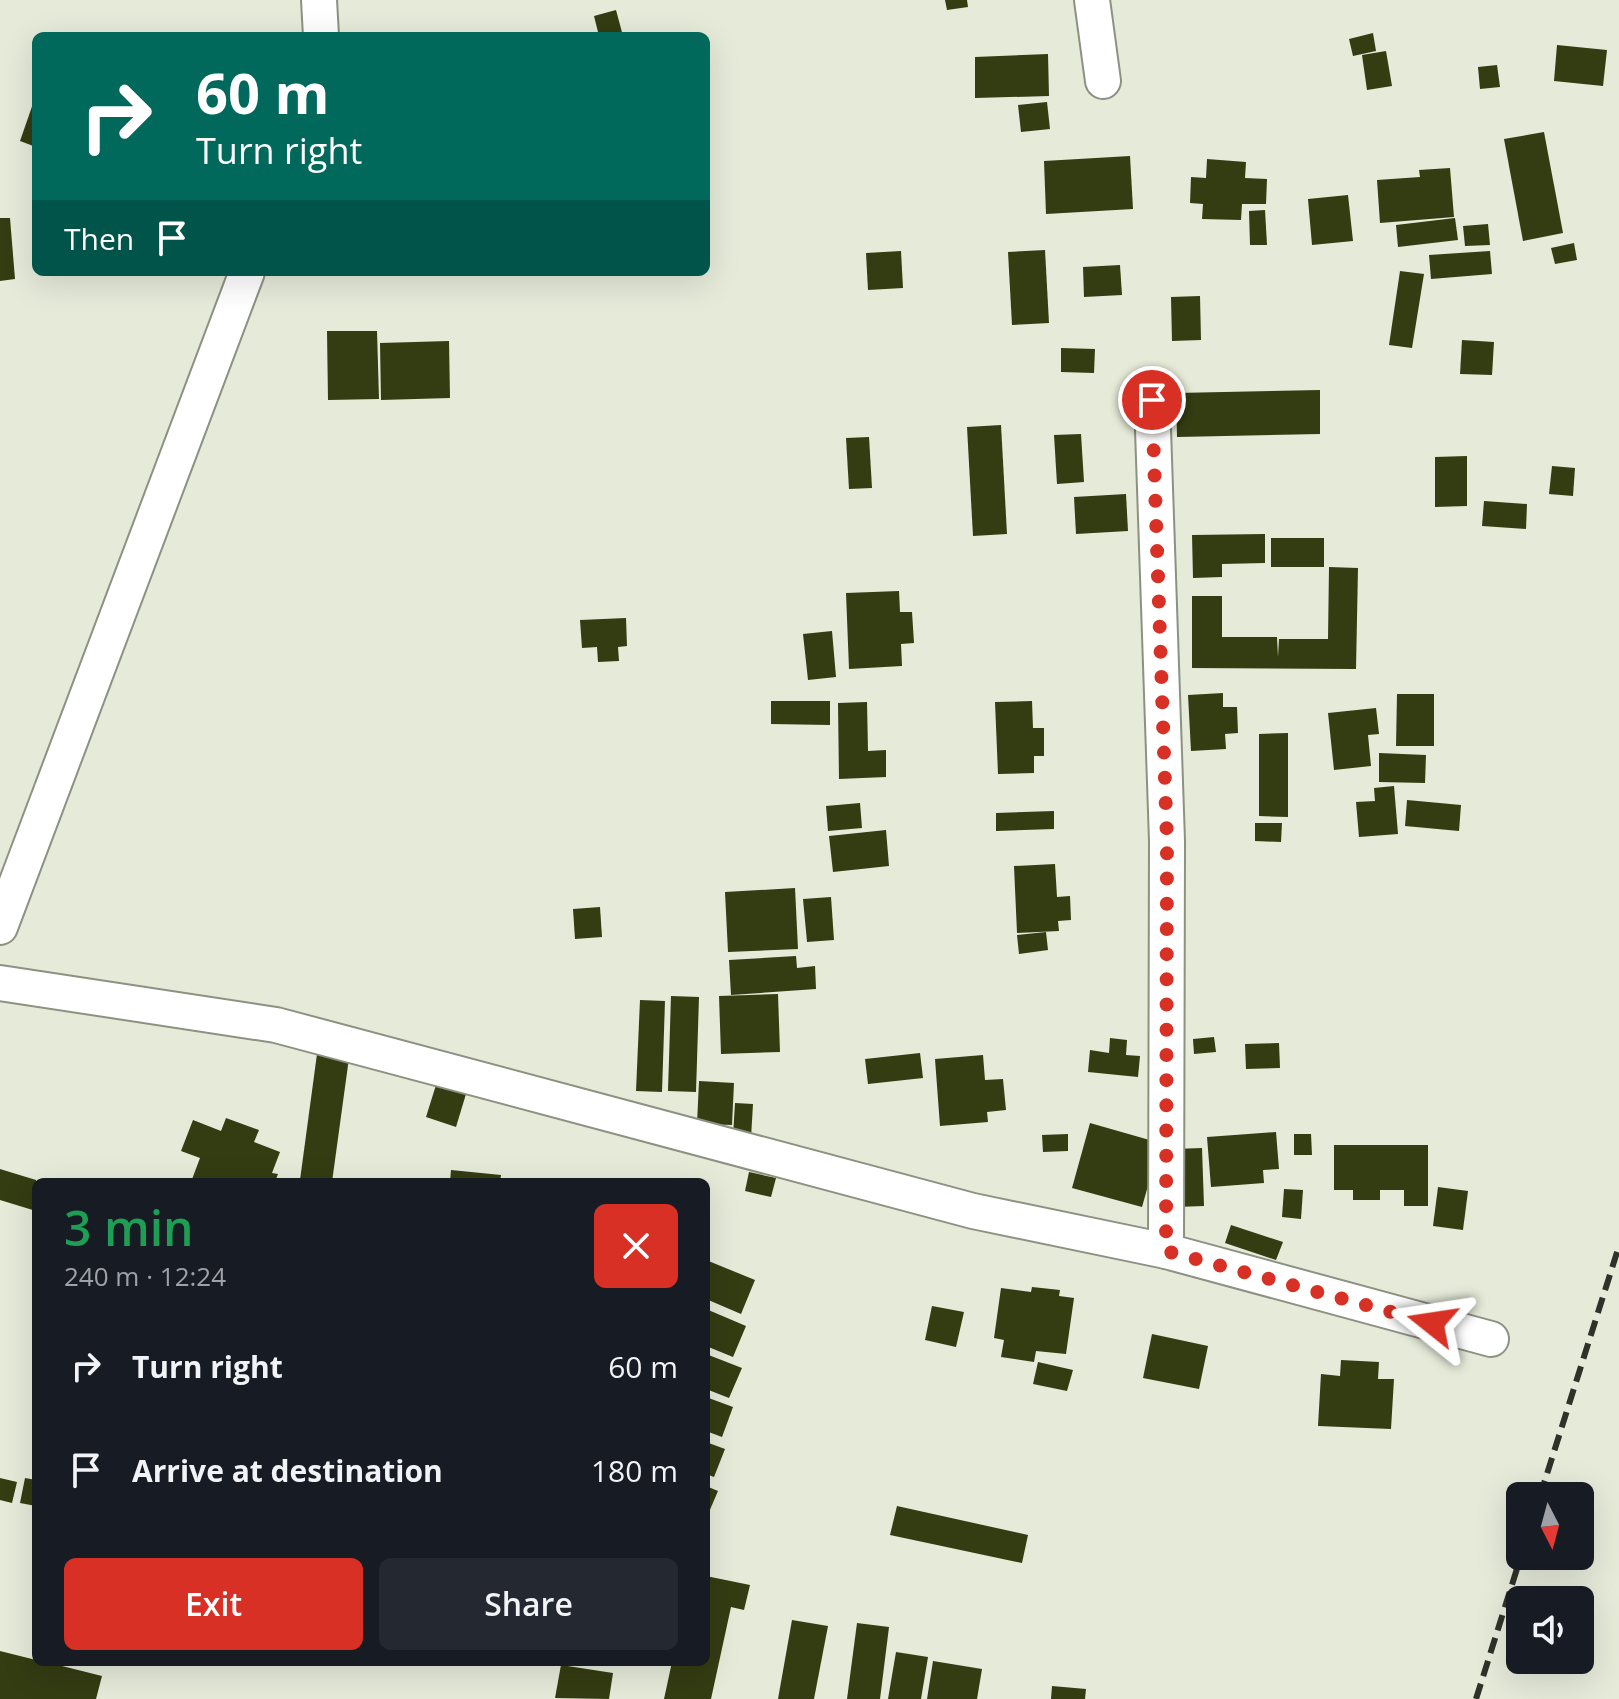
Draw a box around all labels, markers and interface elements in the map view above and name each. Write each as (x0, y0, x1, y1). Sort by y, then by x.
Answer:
text: 60 m (196, 54, 330, 130)
icon: right (64, 64, 168, 168)
text: Turn right (196, 126, 362, 175)
icon: arrive (150, 216, 194, 260)
text: Then (64, 218, 134, 259)
pin (1118, 366, 1186, 434)
icon: arrive (1130, 378, 1174, 422)
text: 3 min (64, 1195, 194, 1260)
button: close (594, 1204, 678, 1288)
text: 240 m · 12:24 (64, 1258, 226, 1294)
position arrow (1390, 1281, 1474, 1365)
icon: right (64, 1344, 108, 1388)
text: Turn right (132, 1346, 283, 1387)
text: 60 m (608, 1346, 678, 1387)
icon: arrive (64, 1448, 108, 1492)
text: Arrive at destination (132, 1450, 443, 1491)
text: 180 m (591, 1450, 678, 1491)
north arrow (1506, 1482, 1594, 1570)
map controls (1506, 1482, 1594, 1674)
button: Exit (64, 1558, 363, 1650)
button: Share (379, 1558, 678, 1650)
button: sound (1506, 1586, 1594, 1674)

